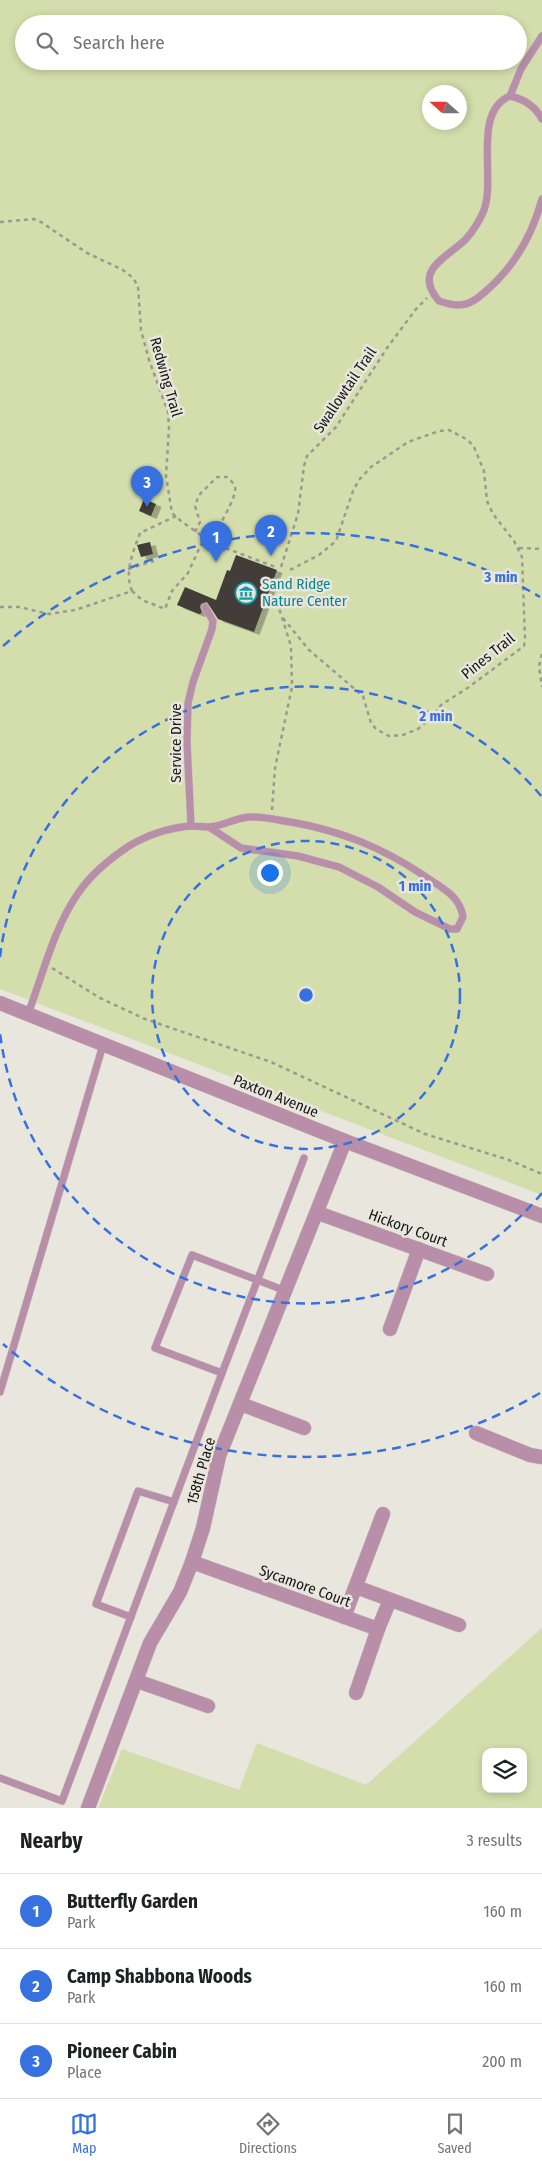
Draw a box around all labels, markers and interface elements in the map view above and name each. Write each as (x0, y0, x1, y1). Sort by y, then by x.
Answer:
search box (15, 15, 527, 70)
icon: search (33, 29, 61, 57)
text: Search here (73, 31, 165, 54)
north arrow (422, 85, 467, 130)
street label: Redwing Trail (146, 335, 186, 419)
street label: Swallowtail Trail (310, 344, 380, 436)
pin: 3 (131, 466, 163, 507)
pin: 2 (255, 515, 287, 556)
pin: 1 (200, 521, 232, 562)
text: 3 min (483, 568, 518, 586)
place label: Sand Ridge Nature Center (262, 575, 348, 610)
museum icon: Sand Ridge Nature Center (234, 581, 258, 605)
street label: Pines Trail (458, 629, 518, 683)
street label: Service Drive (167, 703, 185, 783)
text: 2 min (418, 707, 453, 725)
your location (257, 860, 283, 886)
text: 1 min (399, 877, 431, 895)
centre of rings (297, 986, 315, 1004)
street label: Paxton Avenue (231, 1071, 321, 1121)
street label: Hickory Court (366, 1205, 450, 1251)
street label: 158th Place (183, 1435, 219, 1507)
street label: Sycamore Court (257, 1561, 353, 1611)
map controls (482, 1748, 527, 1793)
button: layers (482, 1748, 527, 1793)
text: Nearby (20, 1828, 82, 1854)
text: 3 results (466, 1831, 522, 1850)
text: Butterfly Garden (67, 1890, 198, 1913)
text: 1 (33, 1902, 39, 1921)
text: 160 m (483, 1902, 522, 1921)
text: Park (67, 1913, 95, 1932)
text: Camp Shabbona Woods (67, 1965, 252, 1988)
text: 2 (32, 1977, 40, 1996)
text: 160 m (483, 1977, 522, 1996)
text: Park (67, 1988, 95, 2007)
text: Pioneer Cabin (67, 2040, 177, 2063)
text: 3 (32, 2052, 40, 2071)
text: 200 m (482, 2052, 522, 2071)
text: Place (67, 2063, 102, 2082)
tab: Map (70, 2110, 98, 2157)
tab: Directions (239, 2110, 297, 2157)
tab: Saved (437, 2110, 472, 2157)

